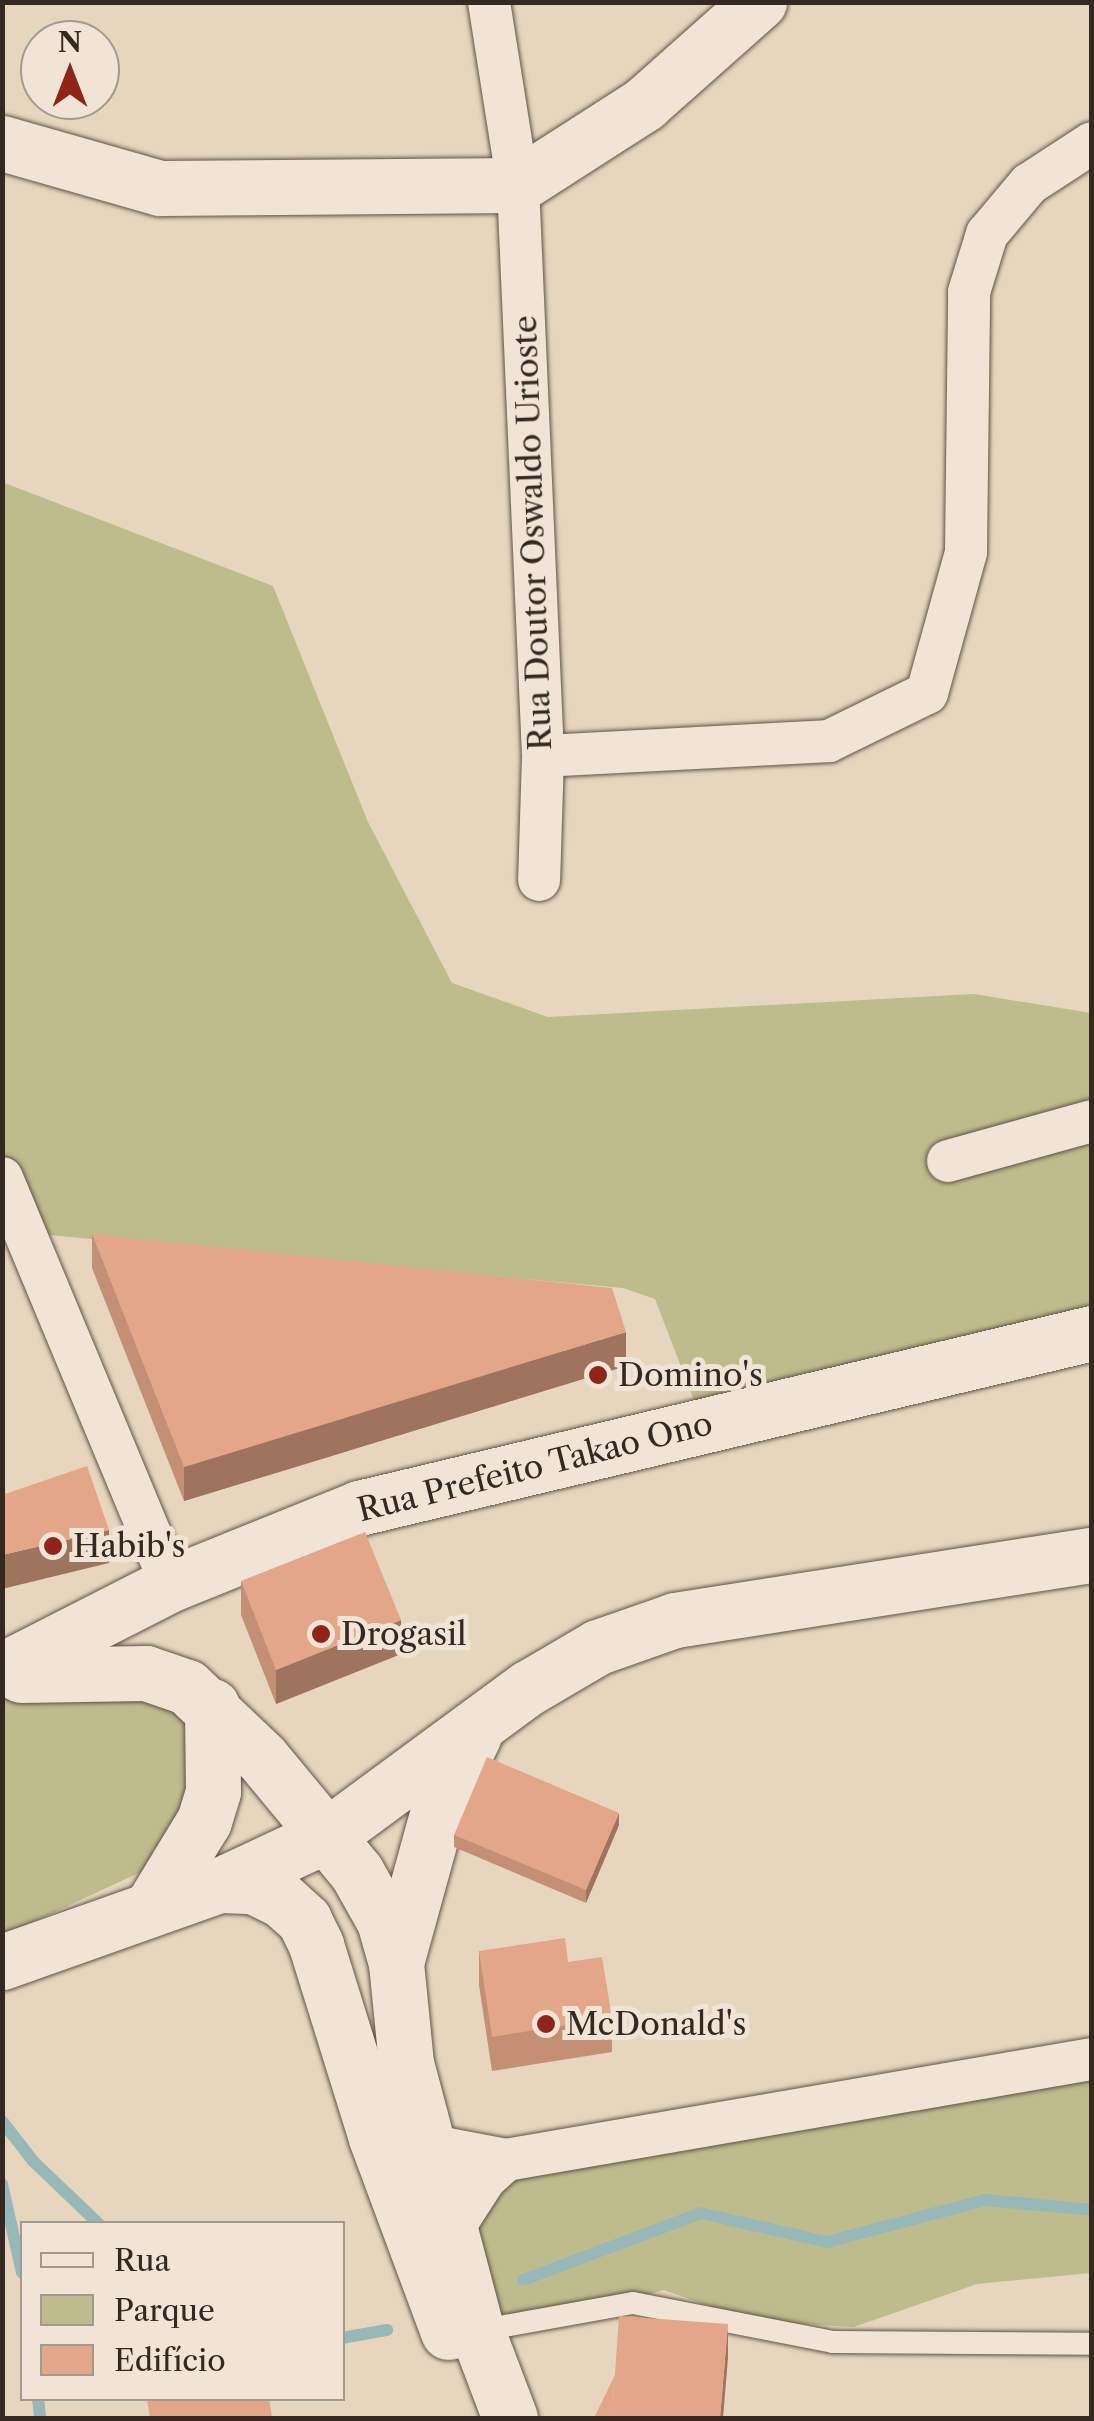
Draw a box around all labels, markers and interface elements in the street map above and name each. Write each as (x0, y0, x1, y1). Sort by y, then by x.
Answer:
north arrow (20, 20, 120, 120)
text: N (58, 25, 82, 59)
street label: Rua Doutor Oswaldo Urioste (506, 314, 560, 752)
place label: Domino's (618, 1356, 763, 1394)
marker: Domino's (587, 1364, 609, 1386)
street label: Rua Prefeito Takao Ono (353, 1404, 717, 1530)
place label: Habib's (73, 1527, 186, 1565)
marker: Habib's (42, 1535, 64, 1557)
place label: Drogasil (341, 1615, 466, 1653)
marker: Drogasil (310, 1623, 332, 1645)
place label: McDonald's (566, 2005, 746, 2043)
marker: McDonald's (535, 2013, 557, 2035)
legend (20, 2221, 345, 2401)
text: Rua (114, 2242, 170, 2279)
text: Parque (114, 2292, 215, 2329)
text: Edifício (114, 2342, 226, 2379)

